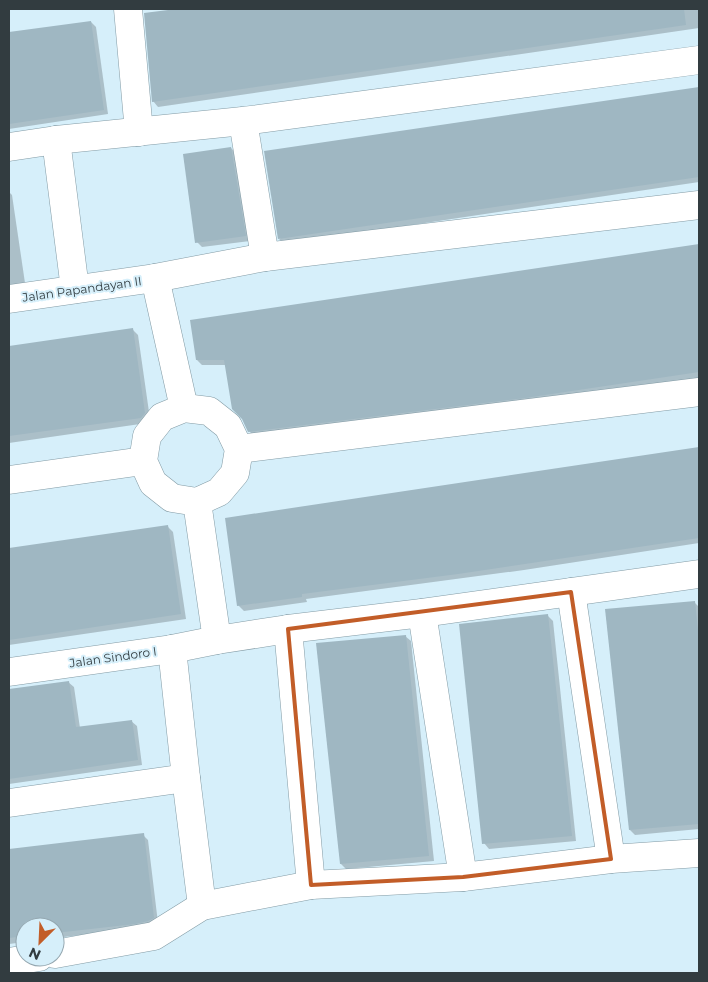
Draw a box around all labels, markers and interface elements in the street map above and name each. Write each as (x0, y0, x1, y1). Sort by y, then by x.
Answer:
street label: Jalan Papandayan II (20, 273, 143, 305)
street label: Jalan Sindoro I (67, 643, 158, 671)
north arrow (15, 917, 65, 967)
text: N (26, 943, 44, 964)

